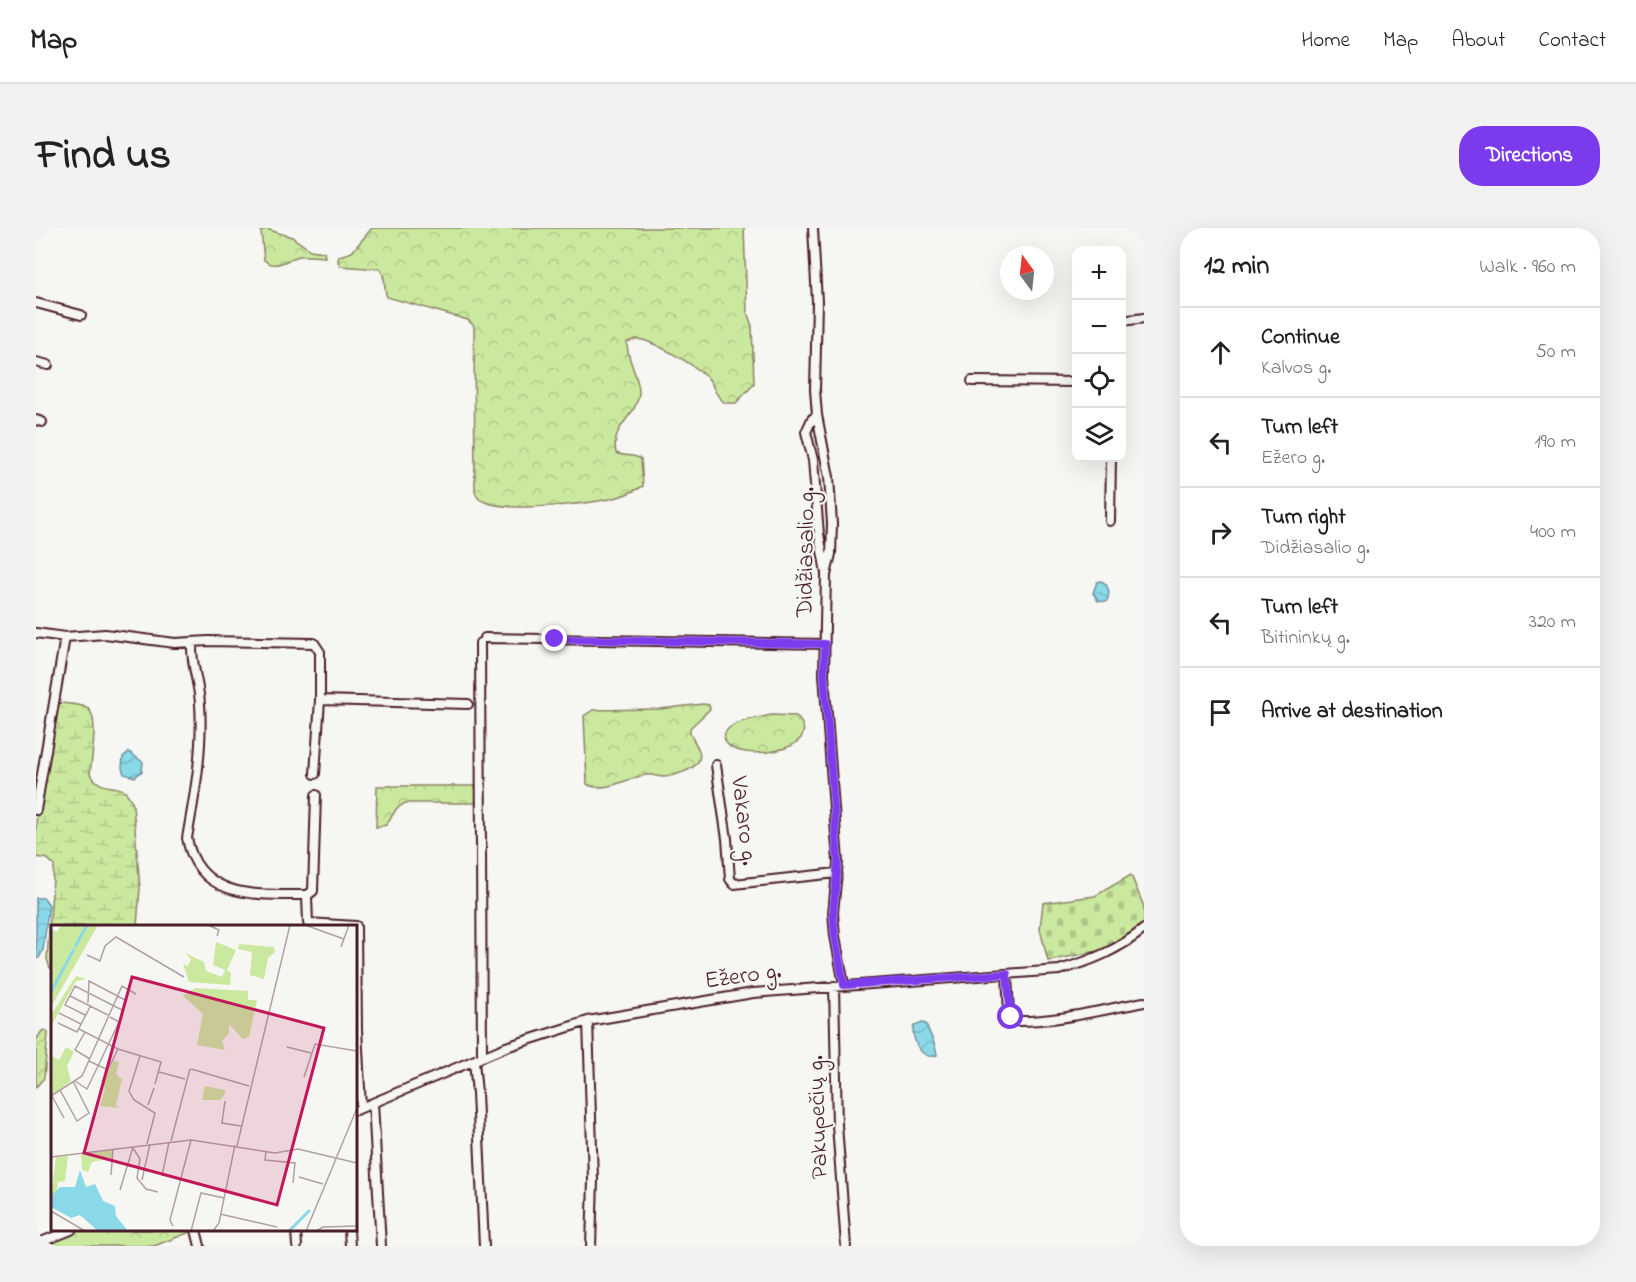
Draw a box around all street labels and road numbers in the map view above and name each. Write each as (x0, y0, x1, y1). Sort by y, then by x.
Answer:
street label: Didžiasalio g. (788, 486, 826, 619)
street label: Vakaro g. (720, 774, 766, 868)
street label: Ežero g. (702, 954, 784, 1000)
street label: Pakupečių g. (799, 1054, 839, 1179)

